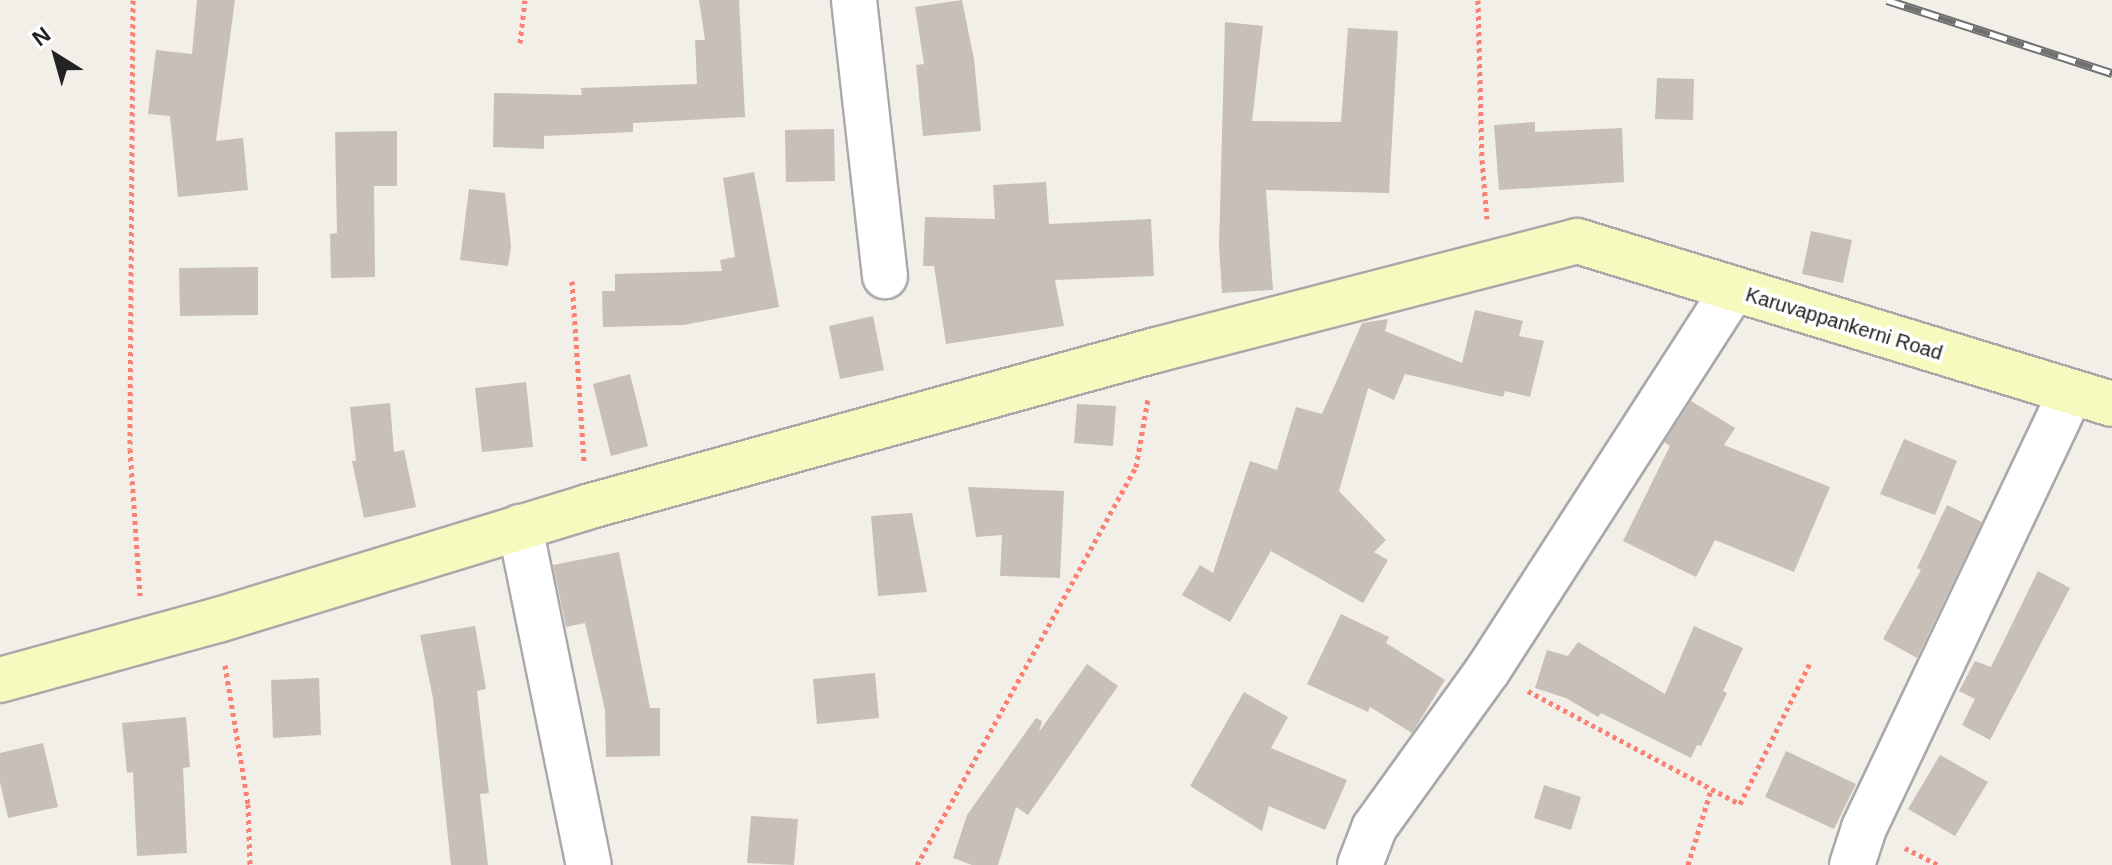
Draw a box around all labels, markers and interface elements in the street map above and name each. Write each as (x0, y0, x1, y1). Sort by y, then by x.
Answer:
north arrow (16, 16, 96, 96)
text: N (27, 22, 55, 51)
street label: Karuvappankerni Road (1743, 283, 1945, 365)

